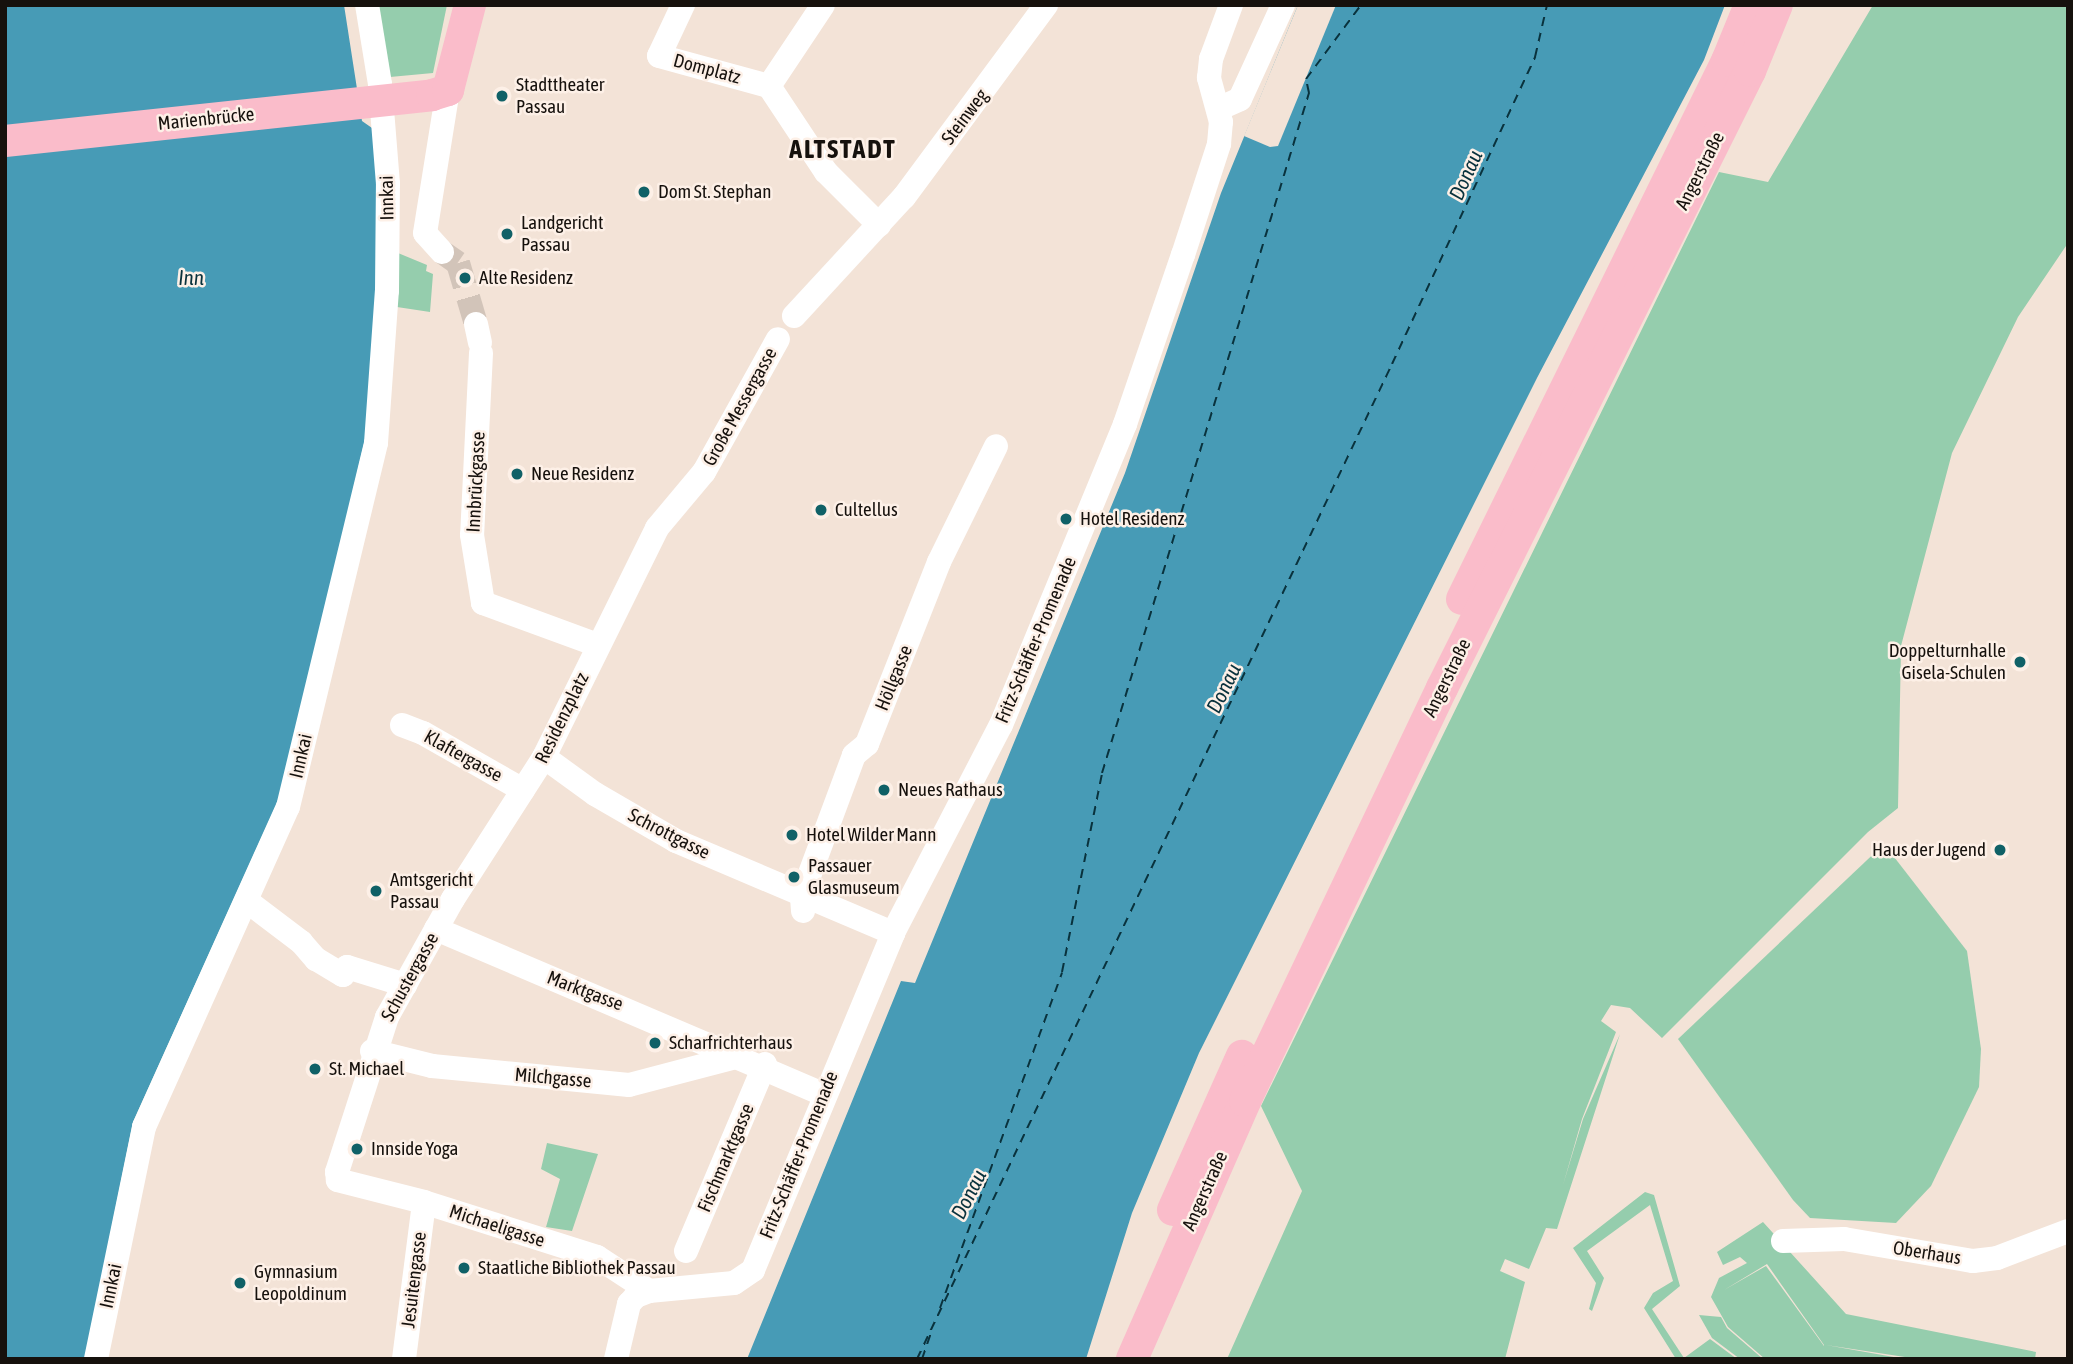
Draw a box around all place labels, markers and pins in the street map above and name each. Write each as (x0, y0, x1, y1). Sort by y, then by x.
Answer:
place label: Stadttheater Passau (516, 74, 604, 118)
marker: Stadttheater Passau (494, 88, 510, 104)
place label: Dom St. Stephan (658, 181, 771, 203)
marker: Dom St. Stephan (636, 184, 652, 200)
place label: Landgericht Passau (521, 212, 604, 256)
marker: Landgericht Passau (499, 226, 515, 242)
place label: Alte Residenz (479, 267, 573, 289)
marker: Alte Residenz (457, 270, 473, 286)
place label: Neue Residenz (531, 463, 634, 485)
marker: Neue Residenz (509, 466, 525, 482)
place label: Cultellus (835, 499, 898, 521)
marker: Cultellus (813, 502, 829, 518)
place label: Hotel Residenz (1080, 508, 1184, 530)
marker: Hotel Residenz (1058, 511, 1074, 527)
place label: Doppelturnhalle Gisela-Schulen (1889, 640, 2006, 684)
marker: Doppelturnhalle Gisela-Schulen (2012, 654, 2028, 670)
place label: Neues Rathaus (898, 779, 1003, 801)
marker: Neues Rathaus (876, 782, 892, 798)
place label: Hotel Wilder Mann (806, 824, 936, 846)
marker: Hotel Wilder Mann (784, 827, 800, 843)
place label: Haus der Jugend (1872, 839, 1986, 861)
marker: Haus der Jugend (1992, 842, 2008, 858)
place label: Passauer Glasmuseum (808, 855, 900, 899)
place label: Amtsgericht Passau (390, 869, 473, 913)
marker: Passauer Glasmuseum (786, 869, 802, 885)
marker: Amtsgericht Passau (368, 883, 384, 899)
place label: Scharfrichterhaus (669, 1032, 792, 1054)
marker: Scharfrichterhaus (647, 1035, 663, 1051)
place label: St. Michael (329, 1058, 404, 1080)
marker: St. Michael (307, 1061, 323, 1077)
place label: Innside Yoga (371, 1138, 458, 1160)
marker: Innside Yoga (349, 1141, 365, 1157)
place label: Staatliche Bibliothek Passau (478, 1257, 676, 1279)
marker: Staatliche Bibliothek Passau (456, 1260, 472, 1276)
place label: Gymnasium Leopoldinum (254, 1261, 347, 1305)
marker: Gymnasium Leopoldinum (232, 1275, 248, 1291)

